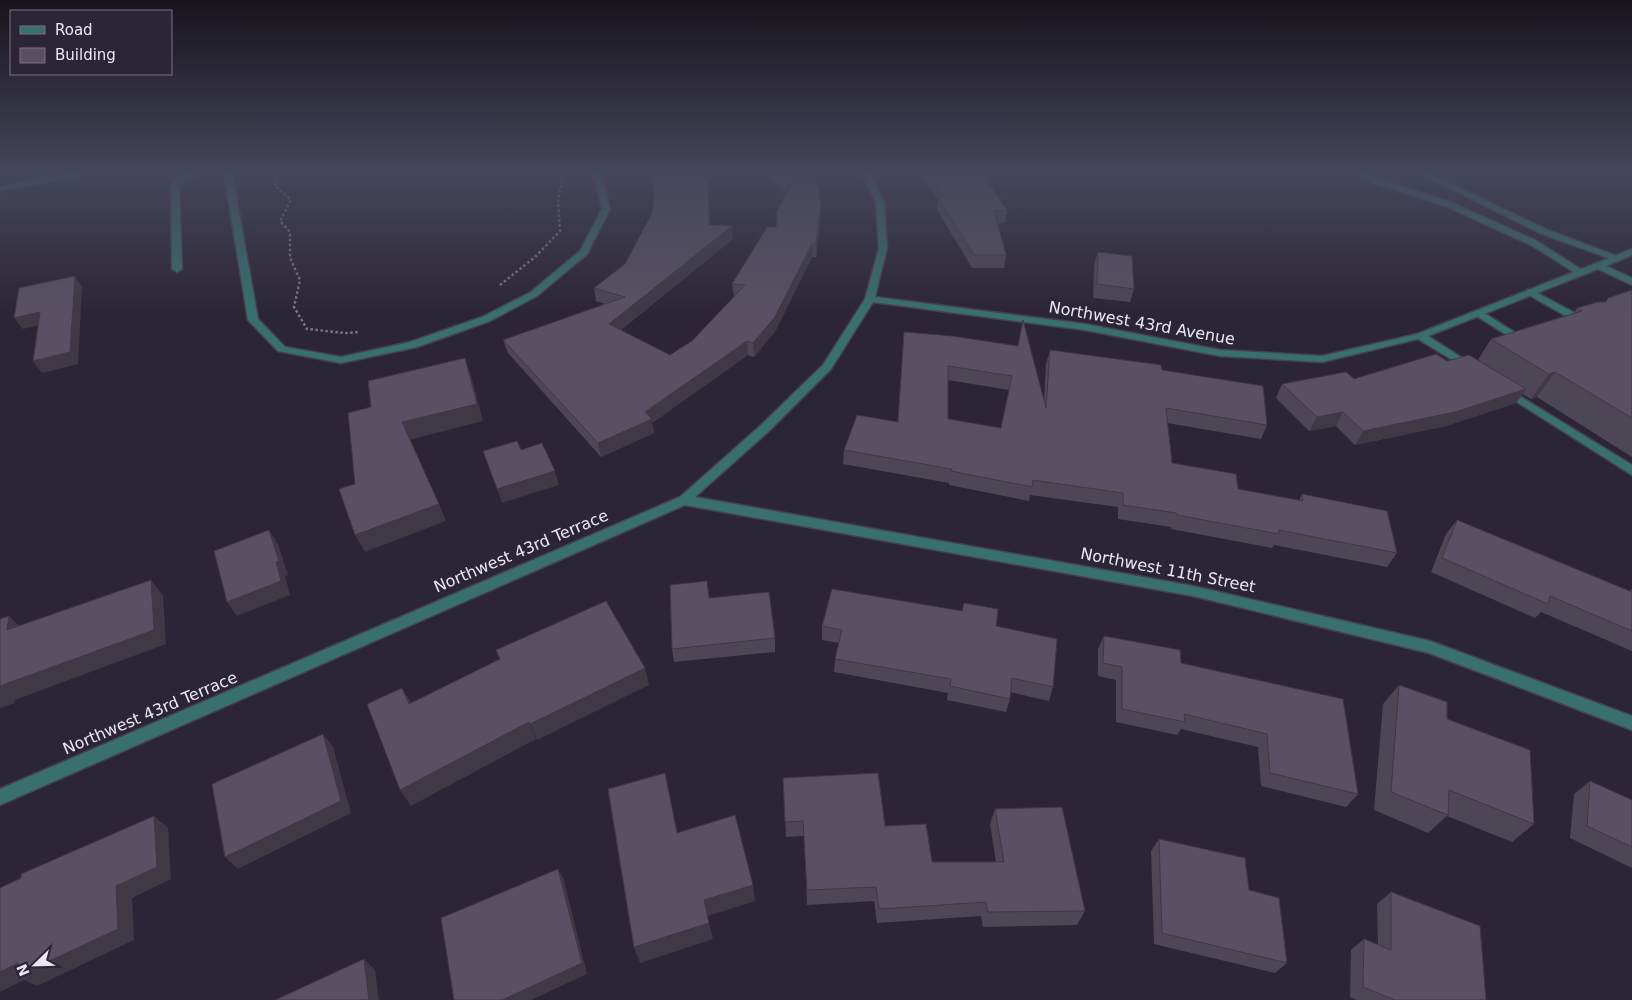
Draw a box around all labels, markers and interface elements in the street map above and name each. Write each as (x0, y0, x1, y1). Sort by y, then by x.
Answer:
legend (10, 10, 172, 75)
text: Road (55, 21, 93, 39)
text: Building (55, 46, 116, 64)
street label: Northwest 43rd Avenue (1047, 297, 1237, 349)
street label: Northwest 43rd Terrace (431, 506, 611, 596)
street label: Northwest 11th Street (1079, 544, 1257, 596)
street label: Northwest 43rd Terrace (60, 668, 240, 758)
north arrow (10, 940, 60, 990)
text: N (13, 962, 33, 979)

